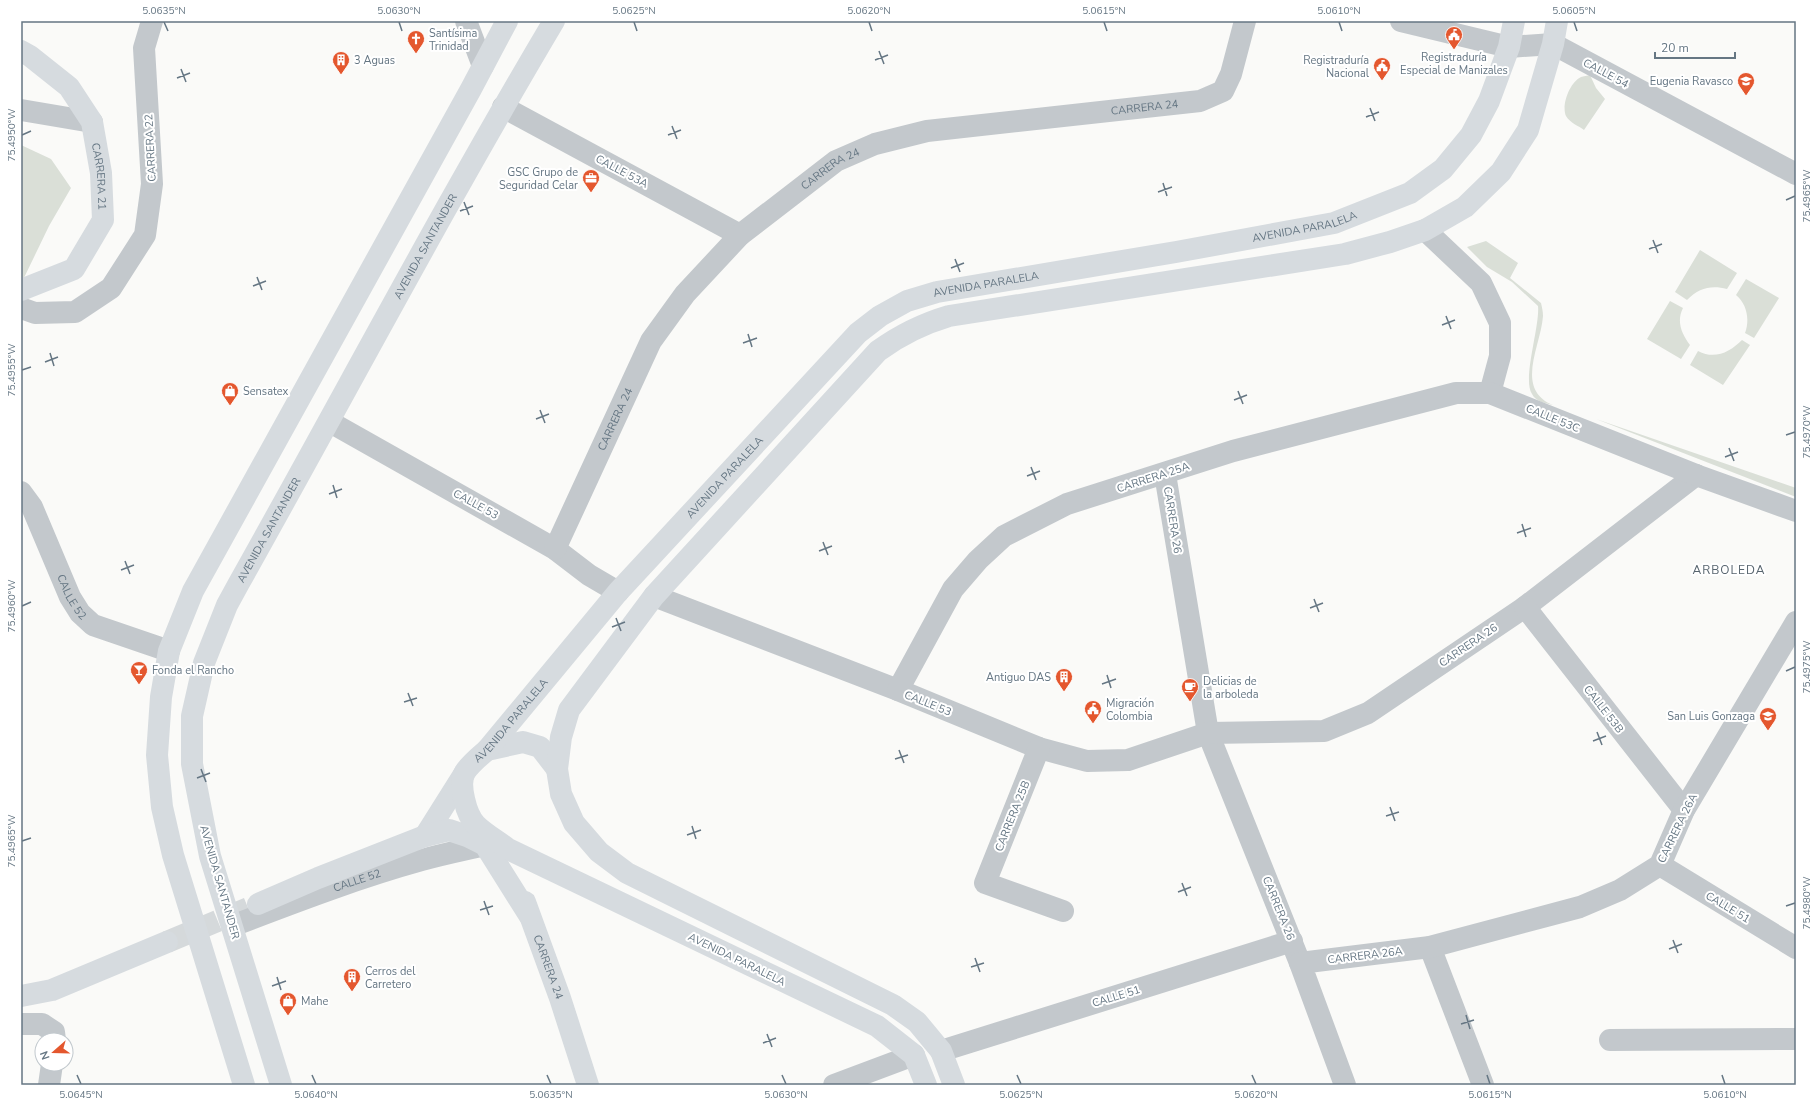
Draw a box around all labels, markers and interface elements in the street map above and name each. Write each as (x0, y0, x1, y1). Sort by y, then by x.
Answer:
text: 5.0635°N (142, 4, 186, 18)
text: 5.0630°N (377, 4, 421, 18)
text: 5.0625°N (612, 4, 656, 18)
text: 5.0620°N (847, 4, 891, 18)
text: 5.0615°N (1082, 4, 1126, 18)
text: 5.0610°N (1317, 4, 1361, 18)
text: 5.0605°N (1552, 4, 1596, 18)
public building icon: Registraduría Especial de Manizales (1444, 25, 1464, 50)
place label: Santísima Trinidad (429, 26, 478, 54)
church icon: Santísima Trinidad (406, 29, 426, 54)
scale bar (1655, 34, 1735, 60)
text: 20 m (1661, 40, 1689, 56)
building icon: 3 Aguas (331, 50, 351, 75)
place label: Registraduría Especial de Manizales (1400, 50, 1508, 78)
place label: 3 Aguas (354, 53, 395, 68)
place label: Registraduría Nacional (1303, 53, 1370, 81)
street label: CALLE 54 (1580, 55, 1632, 92)
public building icon: Registraduría Nacional (1372, 56, 1392, 81)
school or university icon: Eugenia Ravasco (1736, 71, 1756, 96)
place label: Eugenia Ravasco (1650, 74, 1733, 89)
street label: CARRERA 24 (1110, 96, 1179, 119)
text: 75.4950°W (5, 108, 19, 162)
street label: CARRERA 22 (141, 114, 160, 182)
street label: CARRERA 21 (88, 142, 110, 210)
street label: CARRERA 24 (798, 144, 862, 193)
street label: CALLE 53A (593, 151, 651, 192)
place label: GSC Grupo de Seguridad Celar (499, 165, 578, 193)
office icon: GSC Grupo de Seguridad Celar (581, 168, 601, 193)
text: 75.4965°W (1800, 169, 1814, 223)
street label: AVENIDA SANTANDER (390, 191, 461, 302)
street label: AVENIDA PARALELA (1251, 208, 1359, 246)
street label: AVENIDA PARALELA (931, 268, 1040, 301)
text: 75.4955°W (5, 343, 19, 397)
shop icon: Sensatex (220, 381, 240, 406)
place label: Sensatex (243, 384, 289, 399)
street label: CARRERA 24 (594, 385, 637, 453)
street label: CALLE 53C (1524, 401, 1582, 436)
text: 75.4970°W (1800, 405, 1814, 459)
street label: AVENIDA PARALELA (683, 433, 767, 522)
street label: CARRERA 25A (1115, 459, 1191, 496)
street label: AVENIDA SANTANDER (234, 474, 305, 585)
street label: CALLE 53 (450, 486, 501, 523)
street label: CARRERA 26 (1160, 486, 1185, 555)
district label: ARBOLEDA (1692, 562, 1766, 578)
street label: CALLE 52 (53, 572, 90, 623)
text: 75.4960°W (5, 579, 19, 633)
street label: CARRERA 26 (1436, 620, 1501, 671)
text: 75.4975°W (1800, 640, 1814, 694)
bar icon: Fonda el Rancho (129, 660, 149, 685)
place label: Fonda el Rancho (152, 663, 234, 678)
building icon: Antiguo DAS (1054, 667, 1074, 692)
place label: Antiguo DAS (986, 670, 1051, 685)
place label: Delicias de la arboleda (1203, 674, 1259, 702)
street label: AVENIDA PARALELA (470, 675, 551, 766)
cafe icon: Delicias de la arboleda (1180, 677, 1200, 702)
street label: CALLE 53B (1580, 682, 1627, 736)
street label: CALLE 53 (902, 687, 954, 720)
place label: Migración Colombia (1106, 696, 1154, 724)
public building icon: Migración Colombia (1083, 699, 1103, 724)
school or university icon: San Luis Gonzaga (1758, 706, 1778, 731)
place label: San Luis Gonzaga (1667, 709, 1755, 724)
street label: CARRERA 25B (991, 779, 1033, 854)
street label: CARRERA 26A (1654, 791, 1701, 866)
text: 75.4965°W (5, 814, 19, 868)
street label: AVENIDA SANTANDER (196, 823, 243, 942)
street label: CALLE 52 (331, 866, 383, 896)
street label: CARRERA 26 (1259, 874, 1298, 943)
text: 75.4980°W (1800, 876, 1814, 930)
street label: CALLE 51 (1703, 888, 1753, 927)
street label: AVENIDA PARALELA (685, 929, 788, 990)
street label: CARRERA 24 (530, 933, 567, 1002)
street label: CARRERA 26A (1327, 943, 1404, 968)
place label: Cerros del Carretero (365, 964, 416, 992)
building icon: Cerros del Carretero (342, 967, 362, 992)
street label: CALLE 51 (1090, 982, 1142, 1011)
shop icon: Mahe (278, 991, 298, 1016)
place label: Mahe (301, 994, 328, 1009)
north arrow (34, 1032, 74, 1072)
text: N (37, 1049, 54, 1062)
text: 5.0645°N (59, 1088, 103, 1102)
text: 5.0640°N (294, 1088, 338, 1102)
text: 5.0635°N (529, 1088, 573, 1102)
text: 5.0630°N (764, 1088, 808, 1102)
text: 5.0625°N (999, 1088, 1043, 1102)
text: 5.0620°N (1234, 1088, 1278, 1102)
text: 5.0615°N (1468, 1088, 1512, 1102)
text: 5.0610°N (1703, 1088, 1747, 1102)

